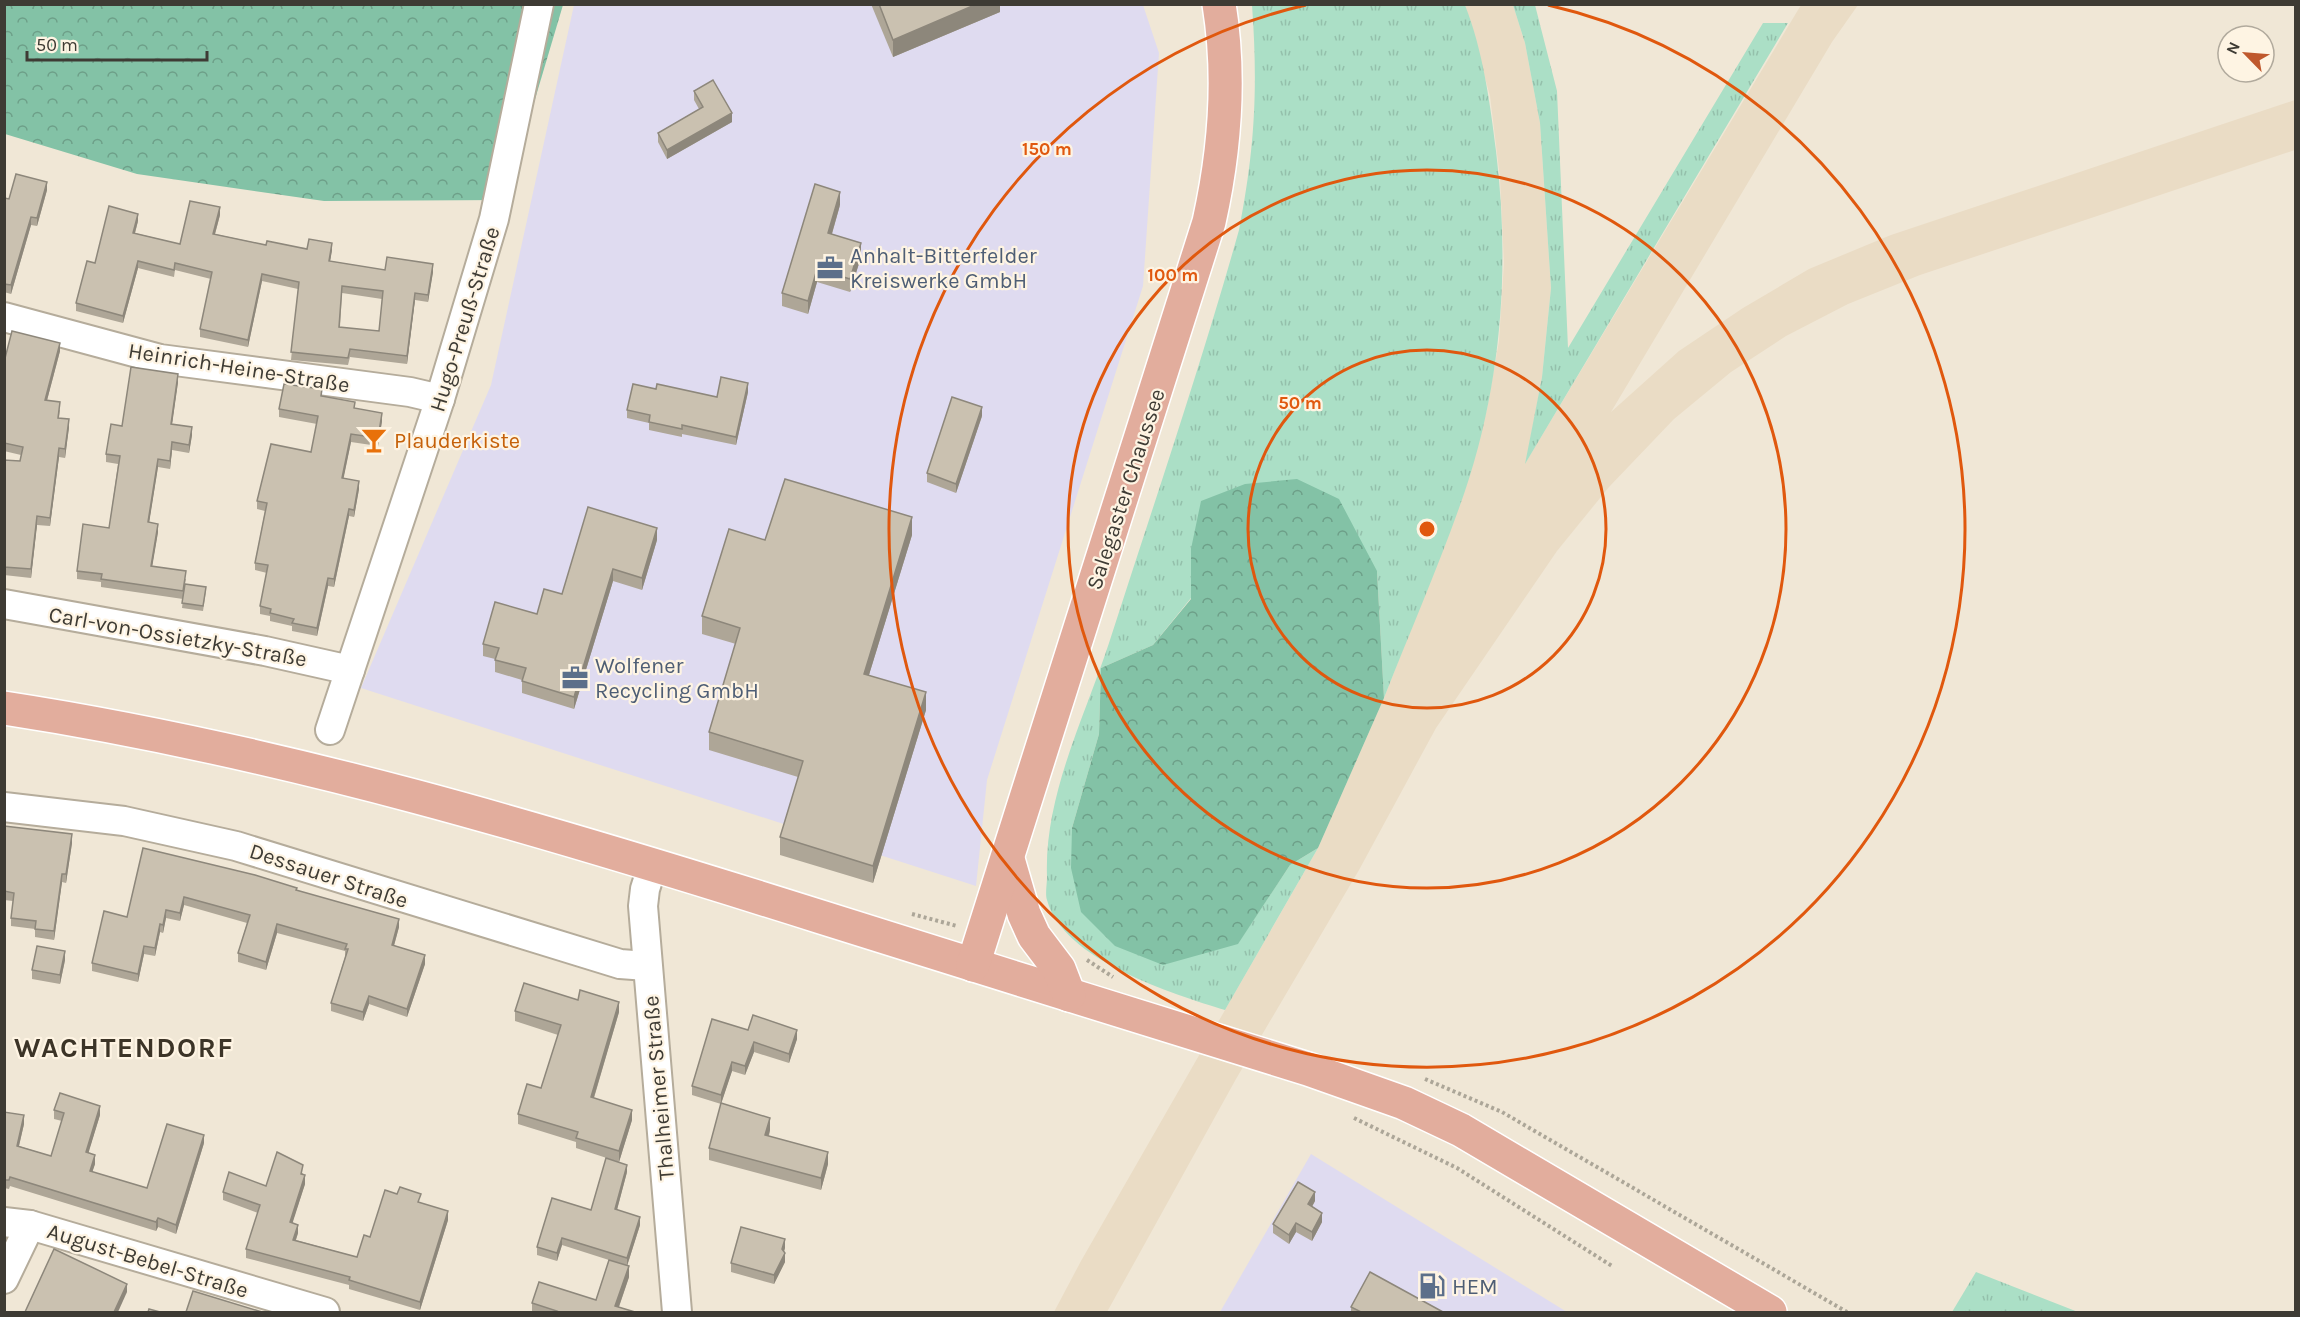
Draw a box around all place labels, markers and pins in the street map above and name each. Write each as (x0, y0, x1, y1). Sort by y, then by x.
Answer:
place label: Anhalt-Bitterfelder Kreiswerke GmbH (850, 243, 1037, 294)
office icon: Anhalt-Bitterfelder Kreiswerke GmbH (815, 253, 845, 283)
bar icon: Plauderkiste (359, 425, 389, 455)
place label: Plauderkiste (394, 428, 520, 454)
centre of rings (1417, 519, 1437, 539)
place label: Wolfener Recycling GmbH (595, 653, 759, 704)
office icon: Wolfener Recycling GmbH (560, 663, 590, 693)
fuel station icon: HEM (1417, 1271, 1447, 1301)
place label: HEM (1452, 1274, 1498, 1300)

